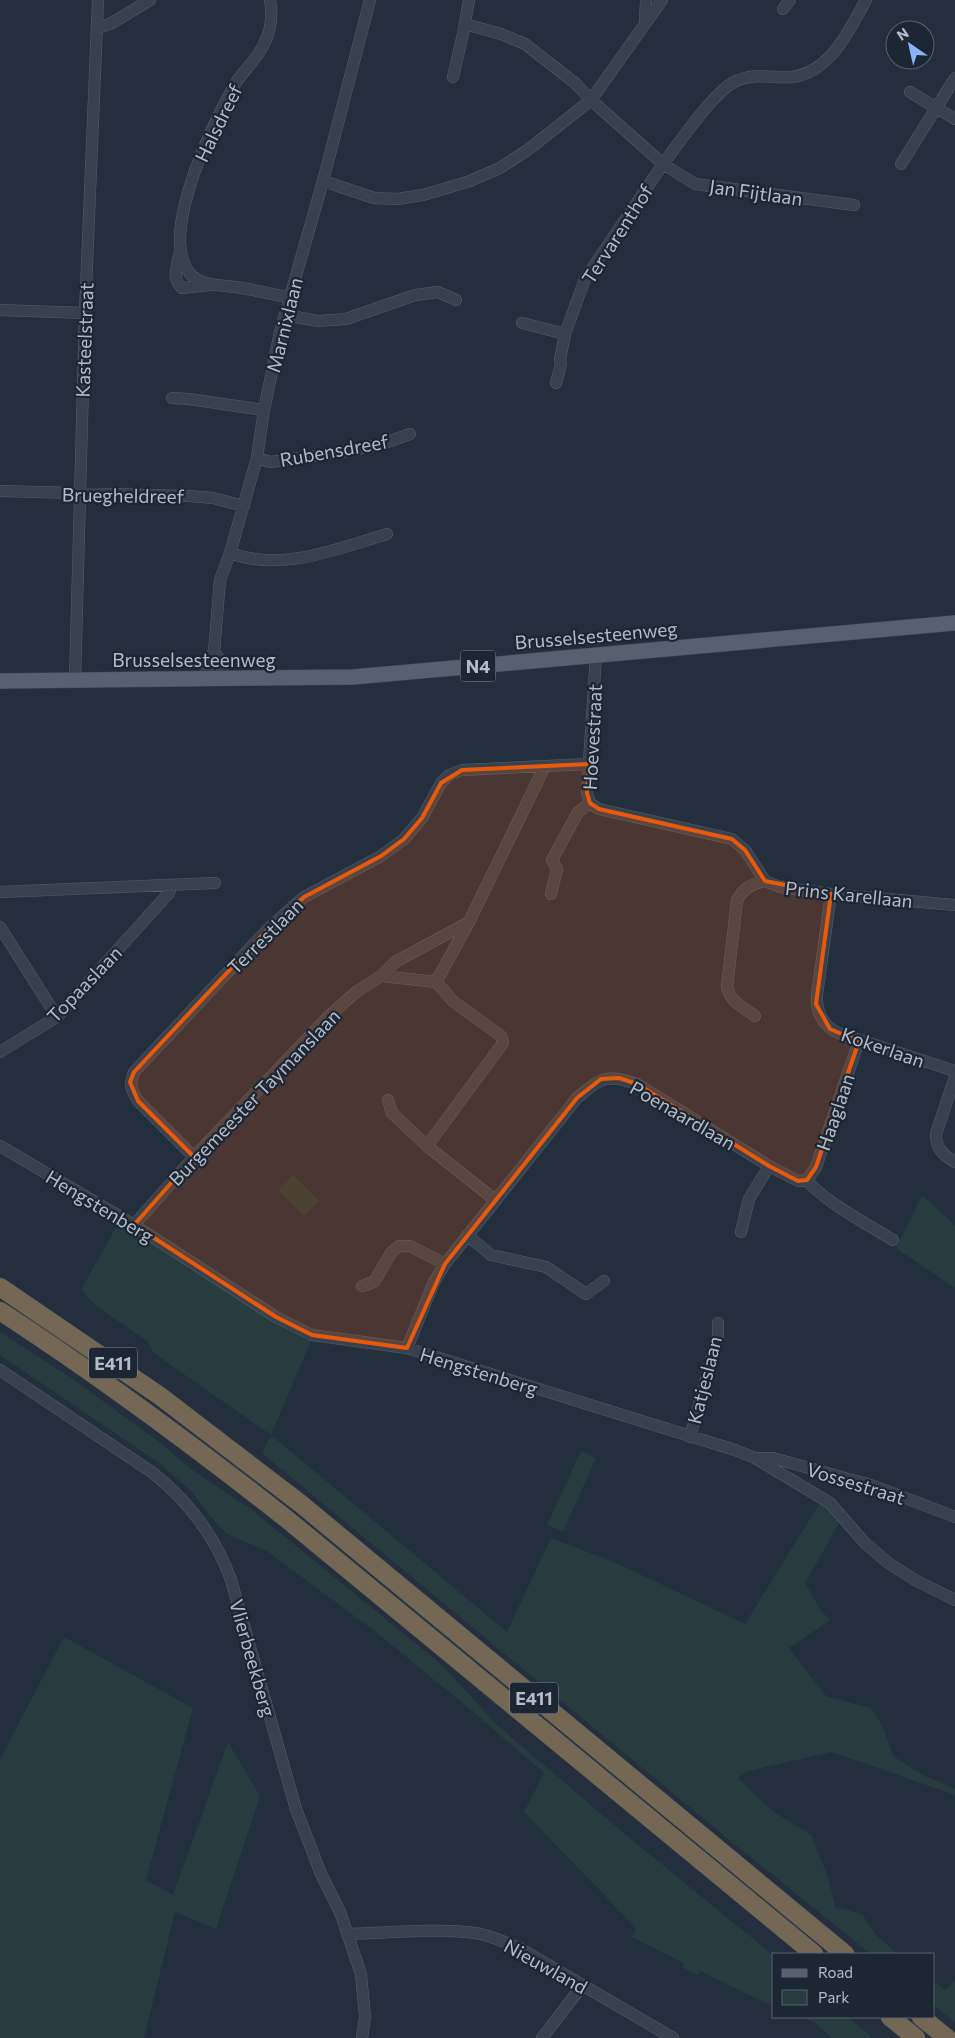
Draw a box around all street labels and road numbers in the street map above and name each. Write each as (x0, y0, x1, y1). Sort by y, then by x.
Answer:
street label: Halsdreef (189, 80, 247, 165)
street label: Jan Fijtlaan (708, 174, 804, 210)
street label: Tervarenthof (576, 180, 658, 288)
street label: Marnixlaan (261, 275, 307, 375)
street label: Kasteelstraat (70, 282, 98, 398)
street label: Rubensdreef (278, 429, 390, 471)
street label: Bruegheldreef (62, 482, 185, 508)
street label: Brusselsesteenweg (514, 616, 678, 654)
street label: Brusselsesteenweg (112, 648, 276, 671)
road number: N4 (460, 650, 496, 681)
street label: Hoevestraat (578, 683, 606, 791)
street label: Prins Karellaan (784, 876, 914, 912)
street label: Terrestlaan (222, 893, 308, 979)
street label: Topaaslaan (42, 941, 126, 1027)
street label: Burgemeester Taymanslaan (164, 1004, 344, 1190)
street label: Kokerlaan (838, 1022, 928, 1072)
street label: Haaglaan (811, 1070, 859, 1154)
street label: Poenaardlaan (626, 1076, 740, 1154)
street label: Hengstenberg (42, 1165, 158, 1247)
street label: Katjeslaan (682, 1334, 726, 1426)
street label: Hengstenberg (417, 1342, 541, 1400)
road number: E411 (89, 1348, 137, 1379)
street label: Vossestraat (804, 1457, 908, 1509)
street label: Vlierbeekberg (225, 1597, 281, 1719)
road number: E411 (510, 1682, 558, 1714)
street label: Nieuwland (500, 1934, 592, 1998)

